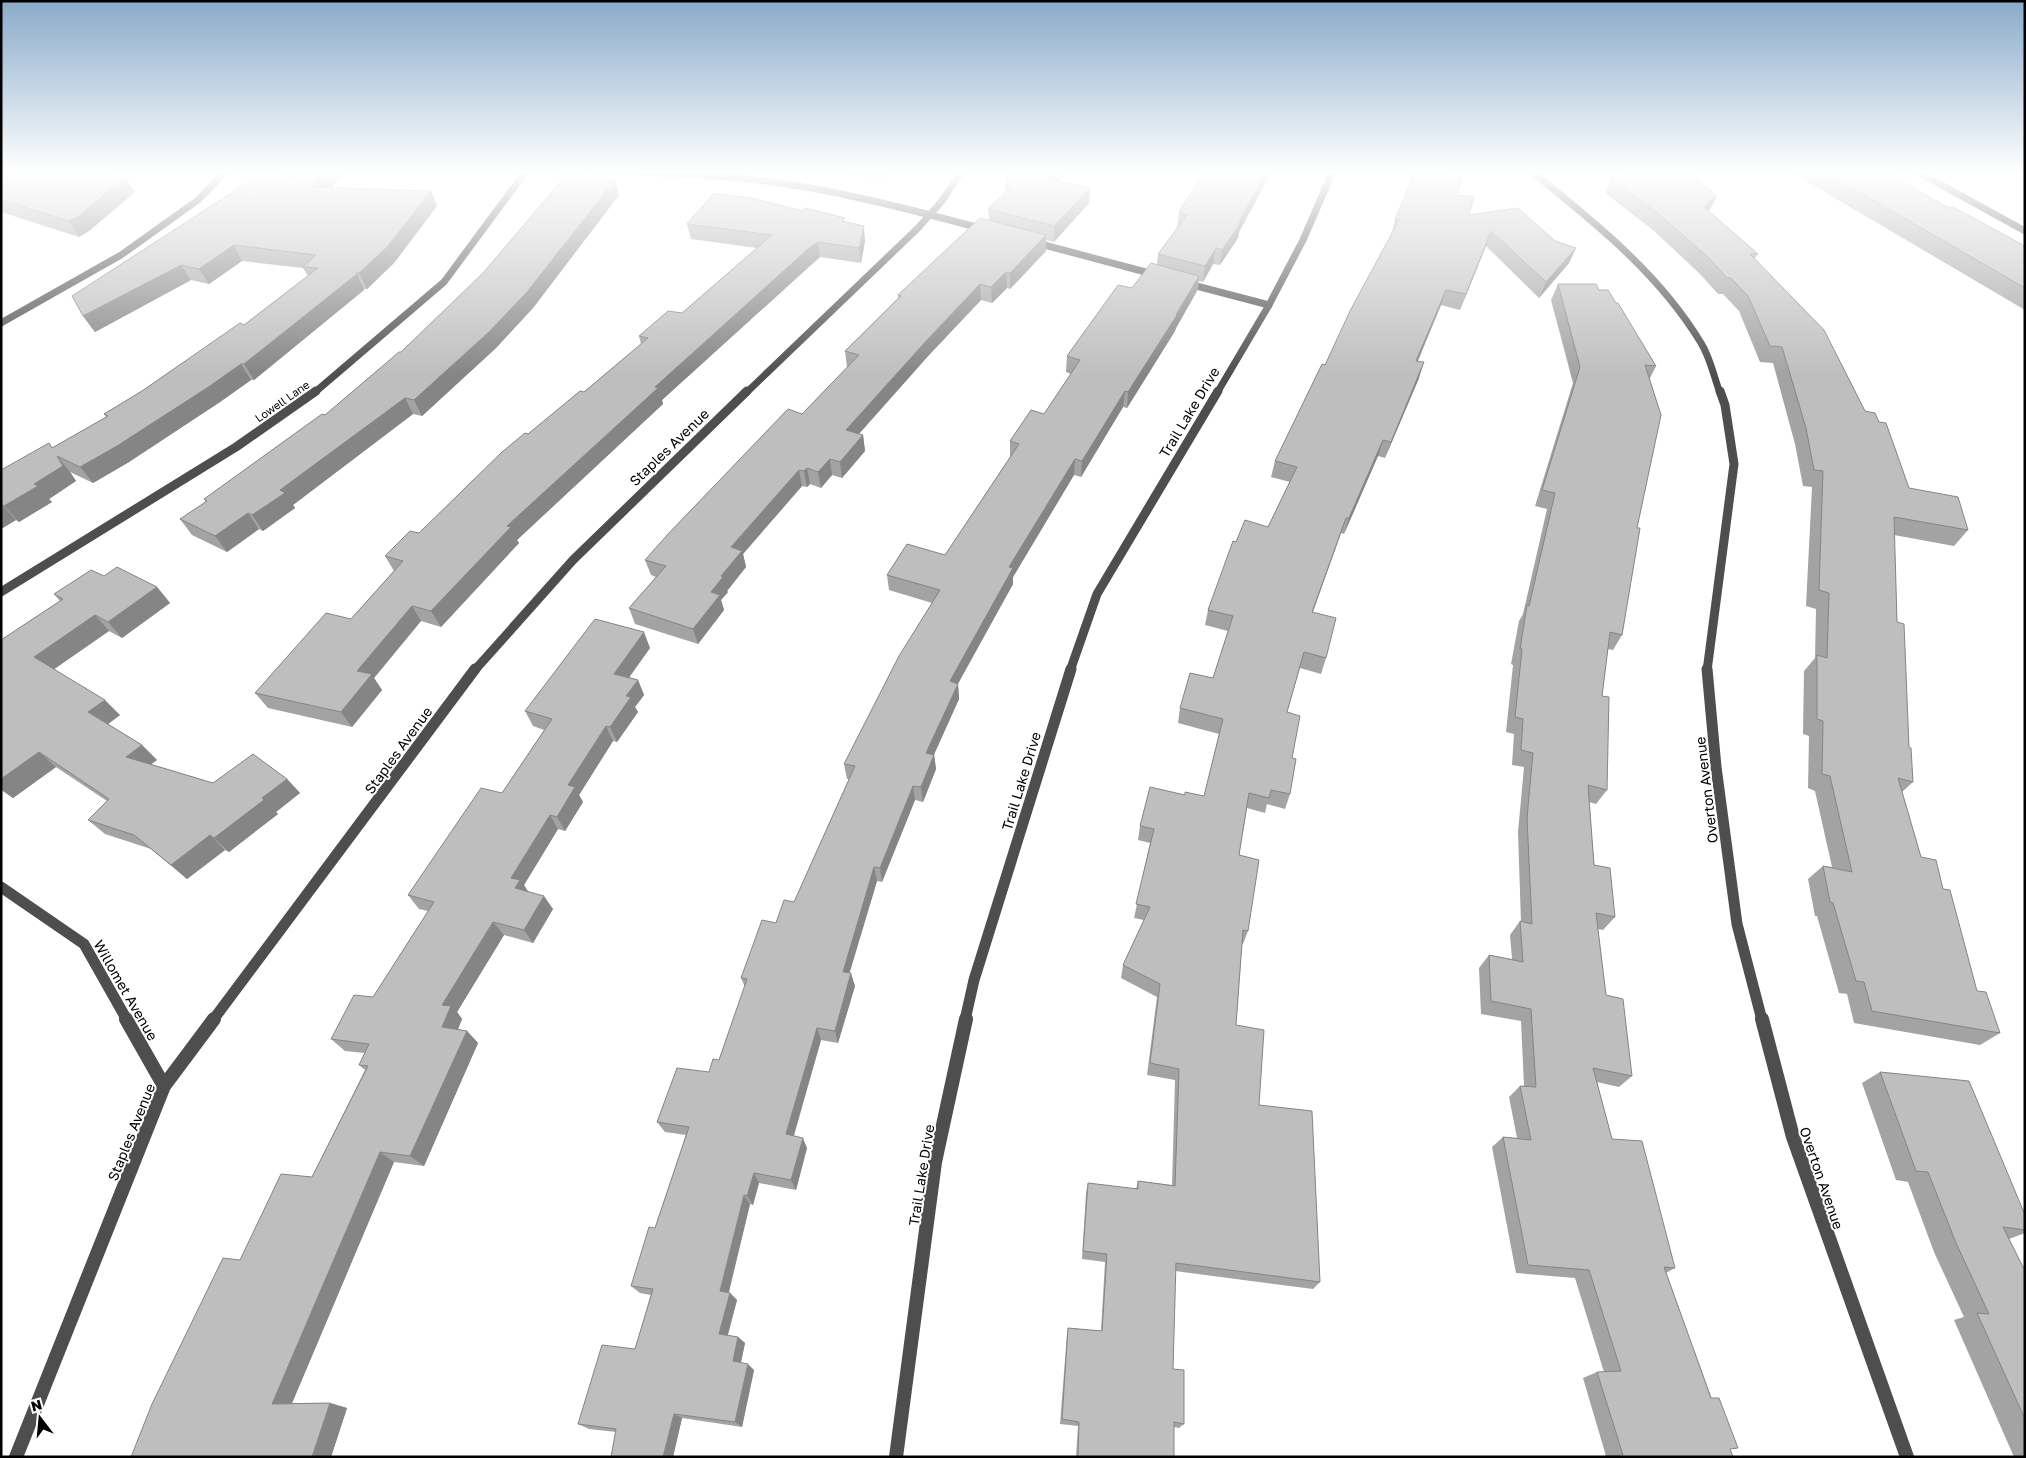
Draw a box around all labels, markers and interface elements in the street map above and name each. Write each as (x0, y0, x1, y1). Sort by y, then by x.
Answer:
street label: Trail Lake Drive (1155, 364, 1223, 460)
street label: Lowell Lane (252, 378, 312, 424)
street label: Staples Avenue (626, 405, 712, 489)
street label: Staples Avenue (361, 703, 435, 797)
street label: Trail Lake Drive (998, 730, 1044, 832)
street label: Overton Avenue (1691, 736, 1721, 844)
street label: Willomet Avenue (90, 937, 162, 1043)
street label: Staples Avenue (104, 1081, 158, 1183)
street label: Trail Lake Drive (905, 1123, 937, 1227)
street label: Overton Avenue (1796, 1124, 1848, 1232)
north arrow (15, 1393, 65, 1443)
text: N (29, 1395, 44, 1415)

